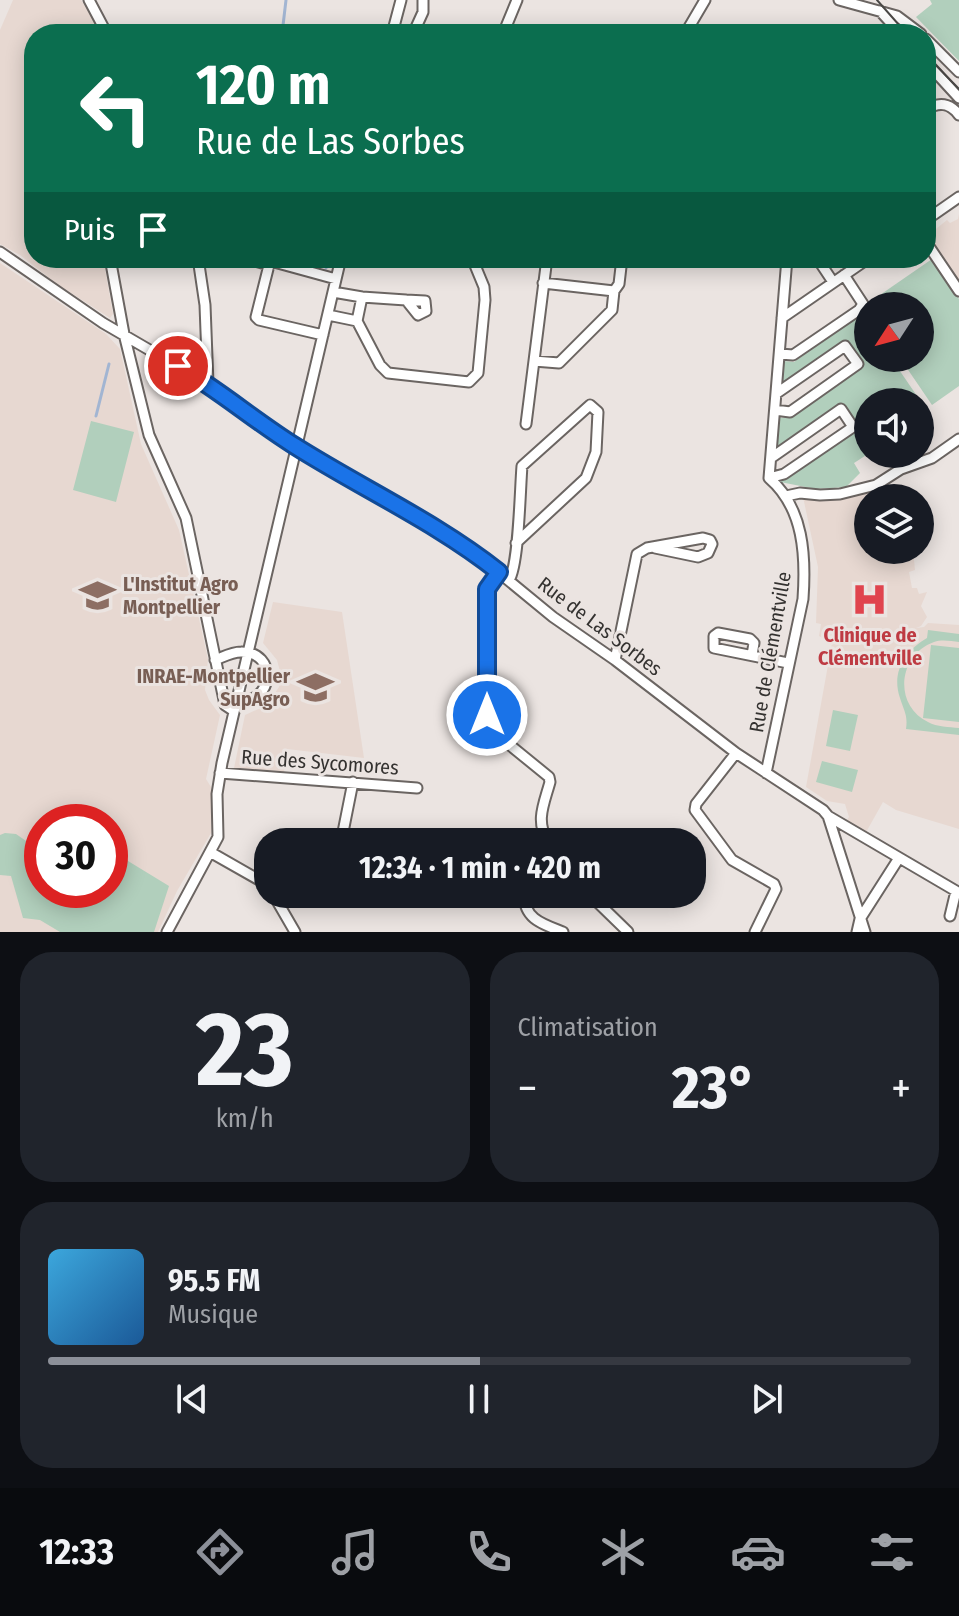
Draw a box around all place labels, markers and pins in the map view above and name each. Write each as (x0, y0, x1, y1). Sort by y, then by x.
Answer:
pin (144, 332, 212, 400)
place label: L'Institut Agro Montpellier (123, 572, 239, 619)
school or university icon: L'Institut Agro Montpellier (78, 576, 116, 614)
hospital icon: Clinique de Clémentville (851, 581, 889, 619)
place label: Clinique de Clémentville (818, 623, 922, 670)
place label: INRAE-Montpellier SupAgro (137, 664, 291, 711)
school or university icon: INRAE-Montpellier SupAgro (297, 669, 335, 707)

